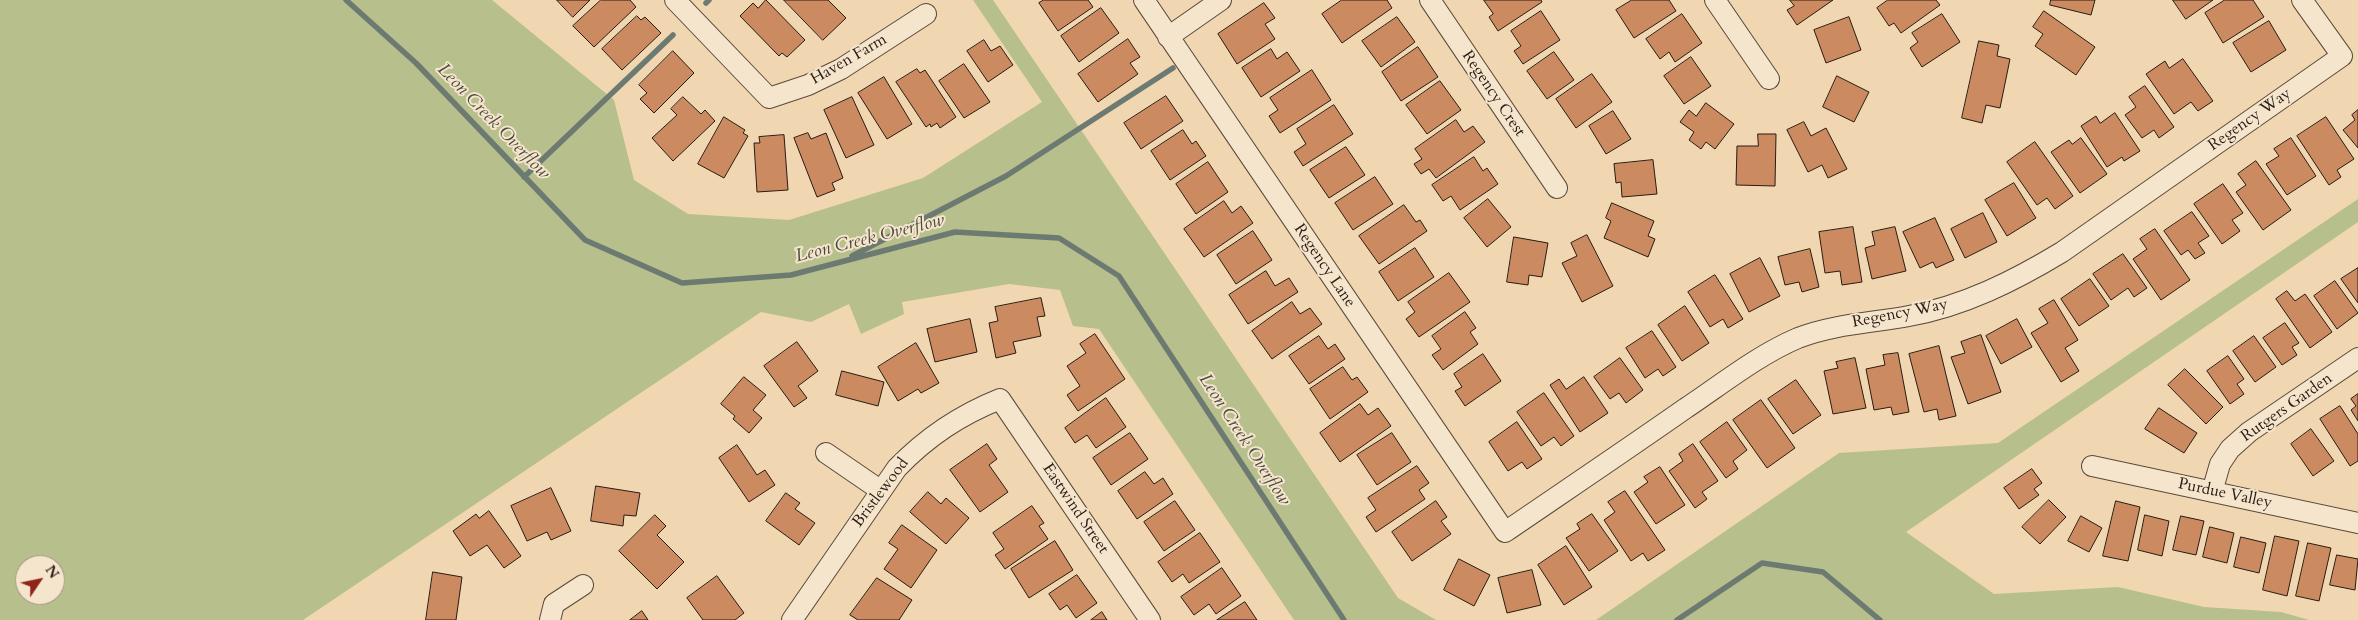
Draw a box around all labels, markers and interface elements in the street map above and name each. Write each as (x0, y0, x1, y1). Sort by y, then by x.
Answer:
street label: Haven Farm (808, 31, 890, 89)
street label: Regency Crest (1457, 47, 1529, 141)
water label: Leon Creek Overflow (432, 60, 554, 184)
street label: Regency Way (2205, 84, 2295, 156)
water label: Leon Creek Overflow (793, 210, 947, 268)
street label: Regency Lane (1289, 221, 1359, 311)
street label: Regency Way (1851, 295, 1949, 333)
street label: Rutgers Garden (2238, 369, 2336, 447)
water label: Leon Creek Overflow (1193, 370, 1295, 510)
street label: Bristlewood (849, 455, 913, 531)
street label: Eastwind Street (1038, 460, 1112, 558)
street label: Purdue Valley (2176, 475, 2274, 513)
north arrow (15, 555, 65, 605)
text: N (41, 562, 63, 582)

